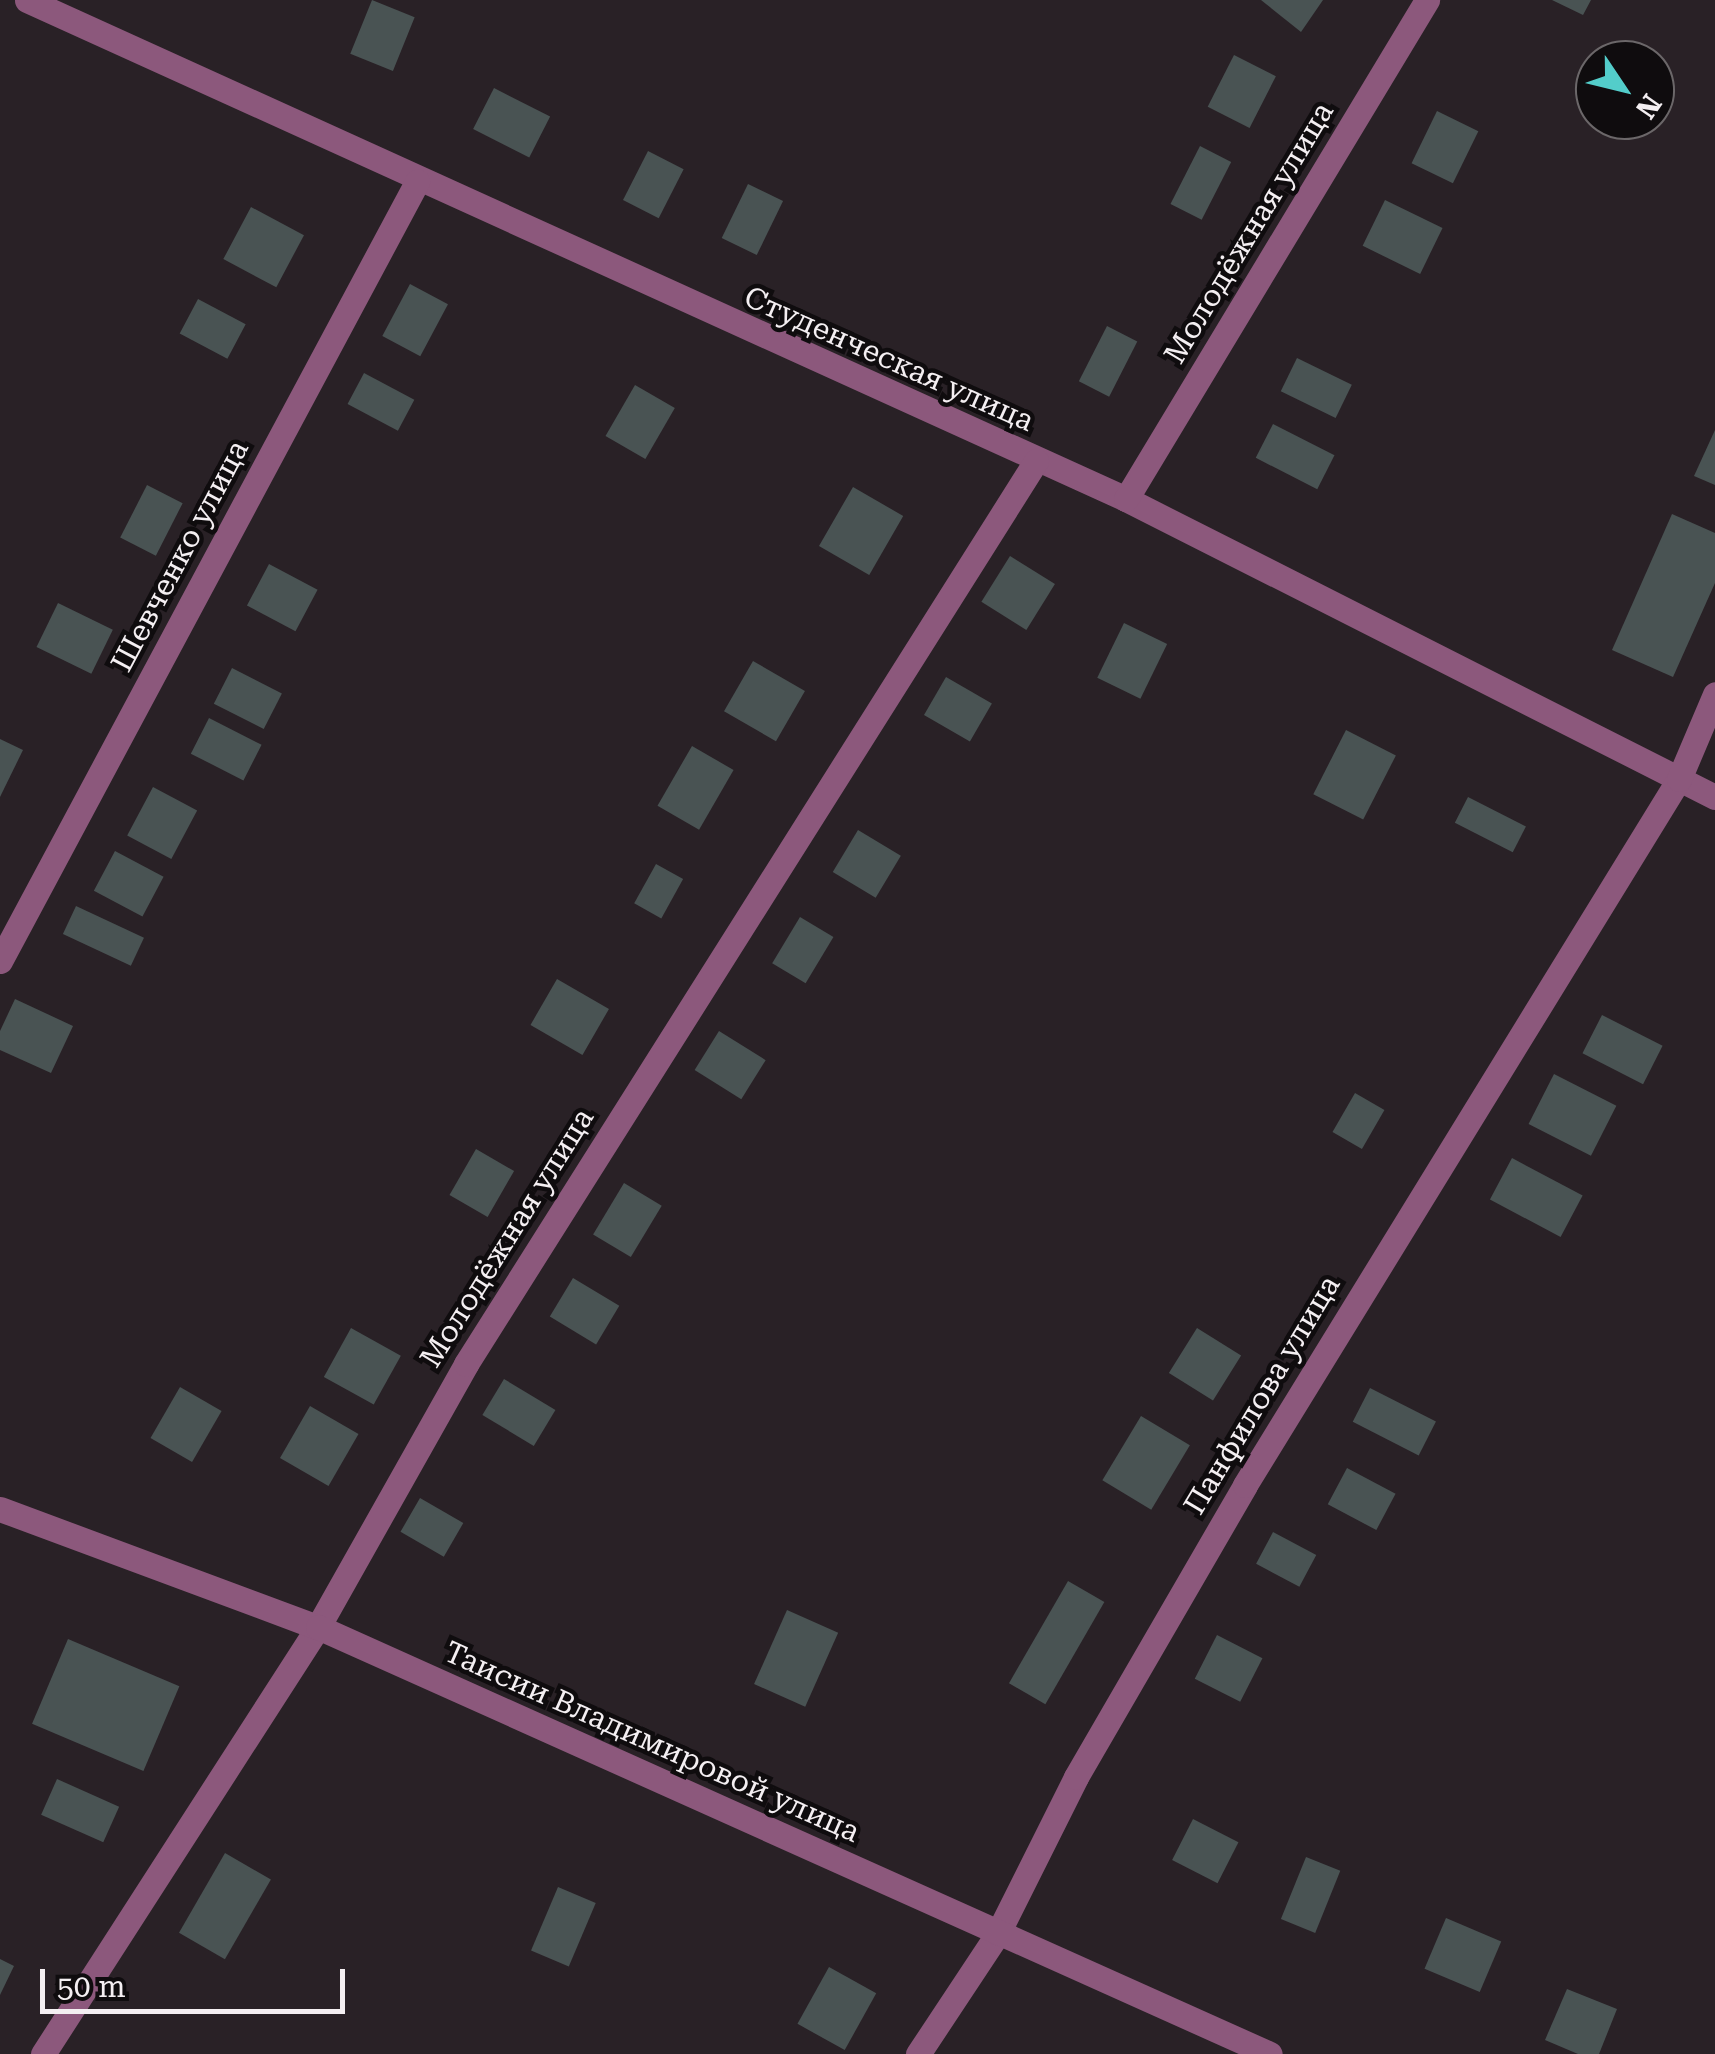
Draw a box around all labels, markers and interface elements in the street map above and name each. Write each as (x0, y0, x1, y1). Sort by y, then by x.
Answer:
north arrow (1575, 40, 1675, 140)
text: N (1629, 88, 1668, 125)
street label: Молодёжная улица (1157, 96, 1341, 370)
street label: Студенческая улица (739, 279, 1039, 439)
street label: Шевченко улица (104, 434, 256, 678)
street label: Молодёжная улица (413, 1102, 601, 1374)
street label: Панфилова улица (1176, 1269, 1348, 1521)
street label: Таисии Владимировой улица (439, 1634, 865, 1850)
scale bar (45, 1949, 350, 2011)
text: 50 m (57, 1969, 126, 2004)

